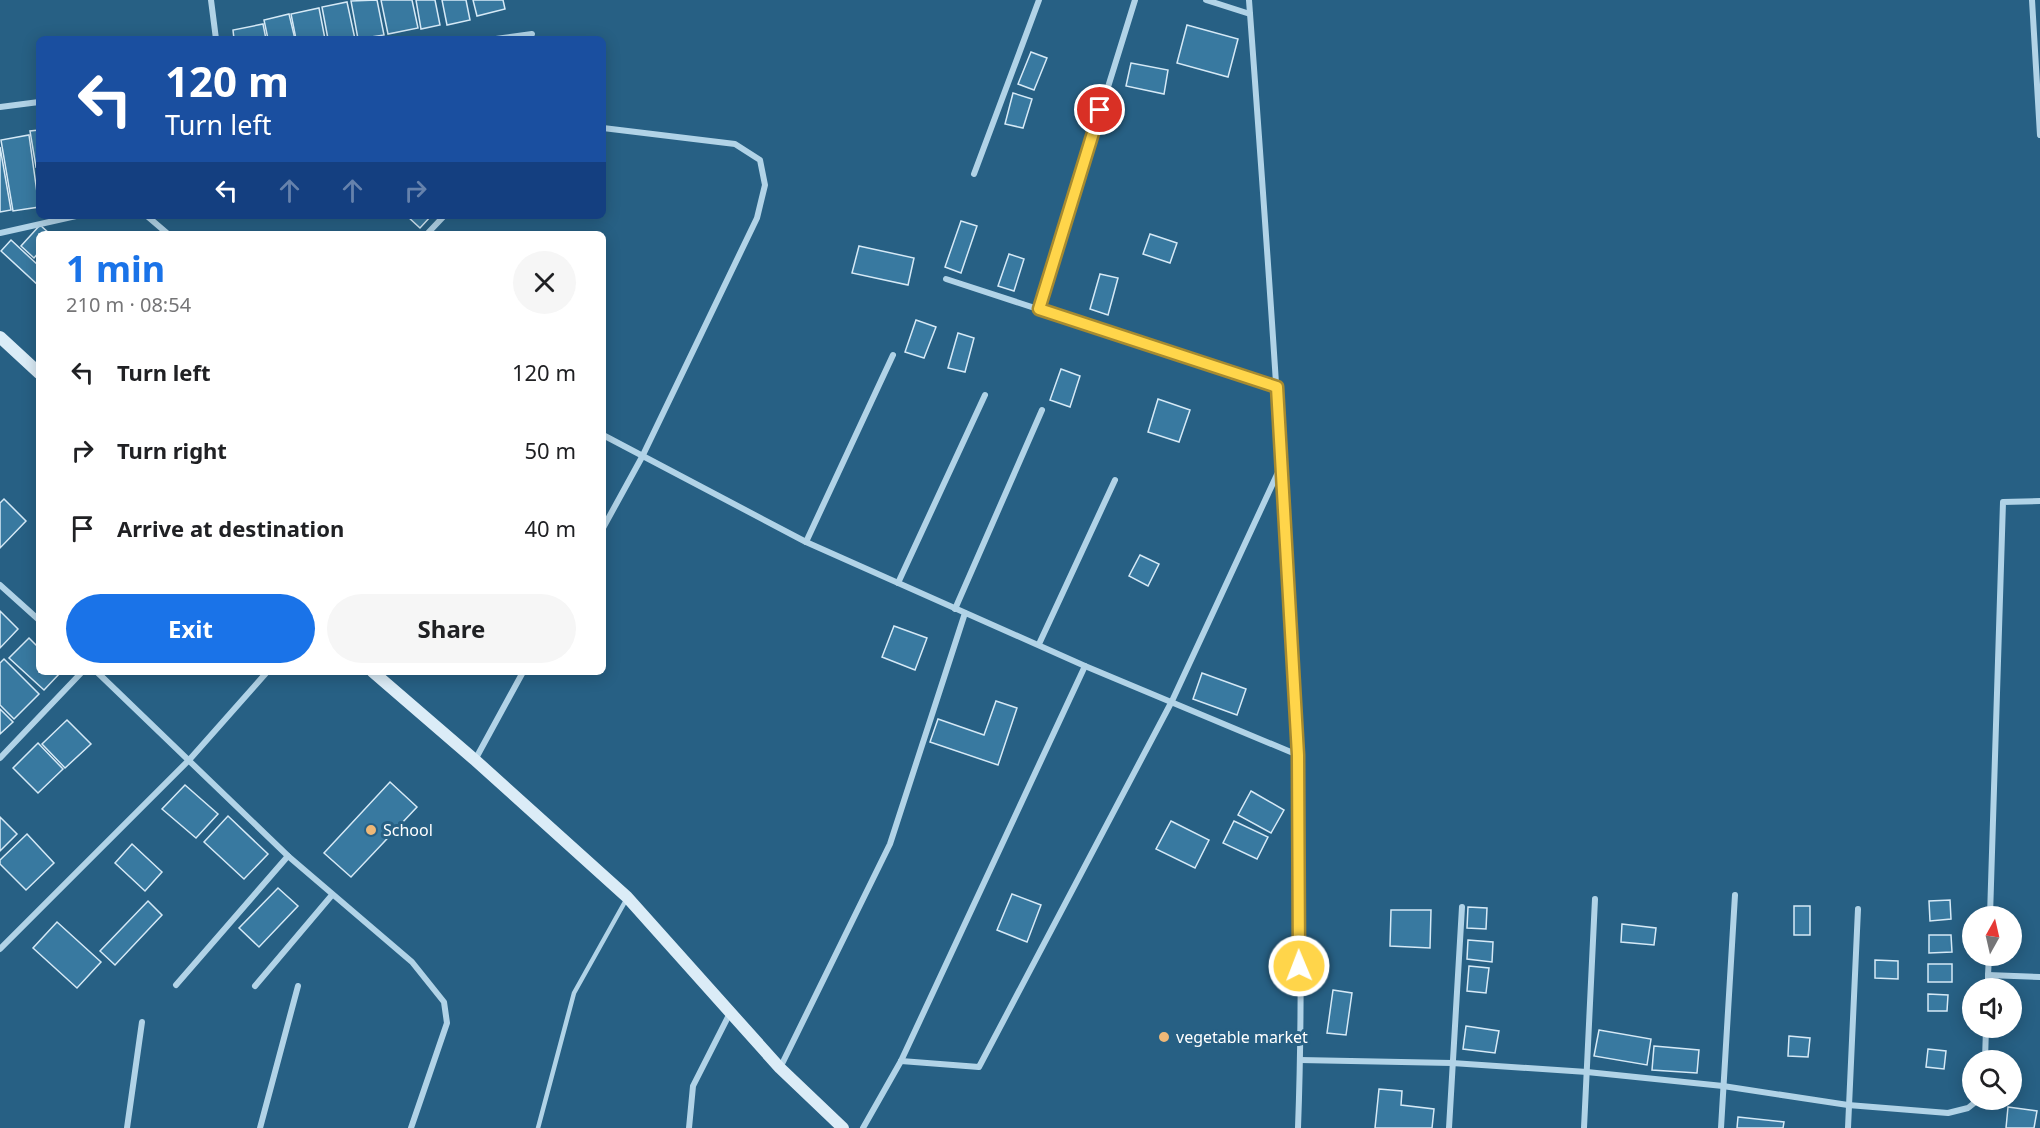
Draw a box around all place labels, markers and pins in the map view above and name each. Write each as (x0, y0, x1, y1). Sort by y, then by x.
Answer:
pin (1074, 84, 1125, 135)
place label: School (383, 819, 433, 841)
marker: School (364, 823, 378, 837)
place label: vegetable market (1176, 1026, 1308, 1048)
marker: vegetable market (1157, 1030, 1171, 1044)

